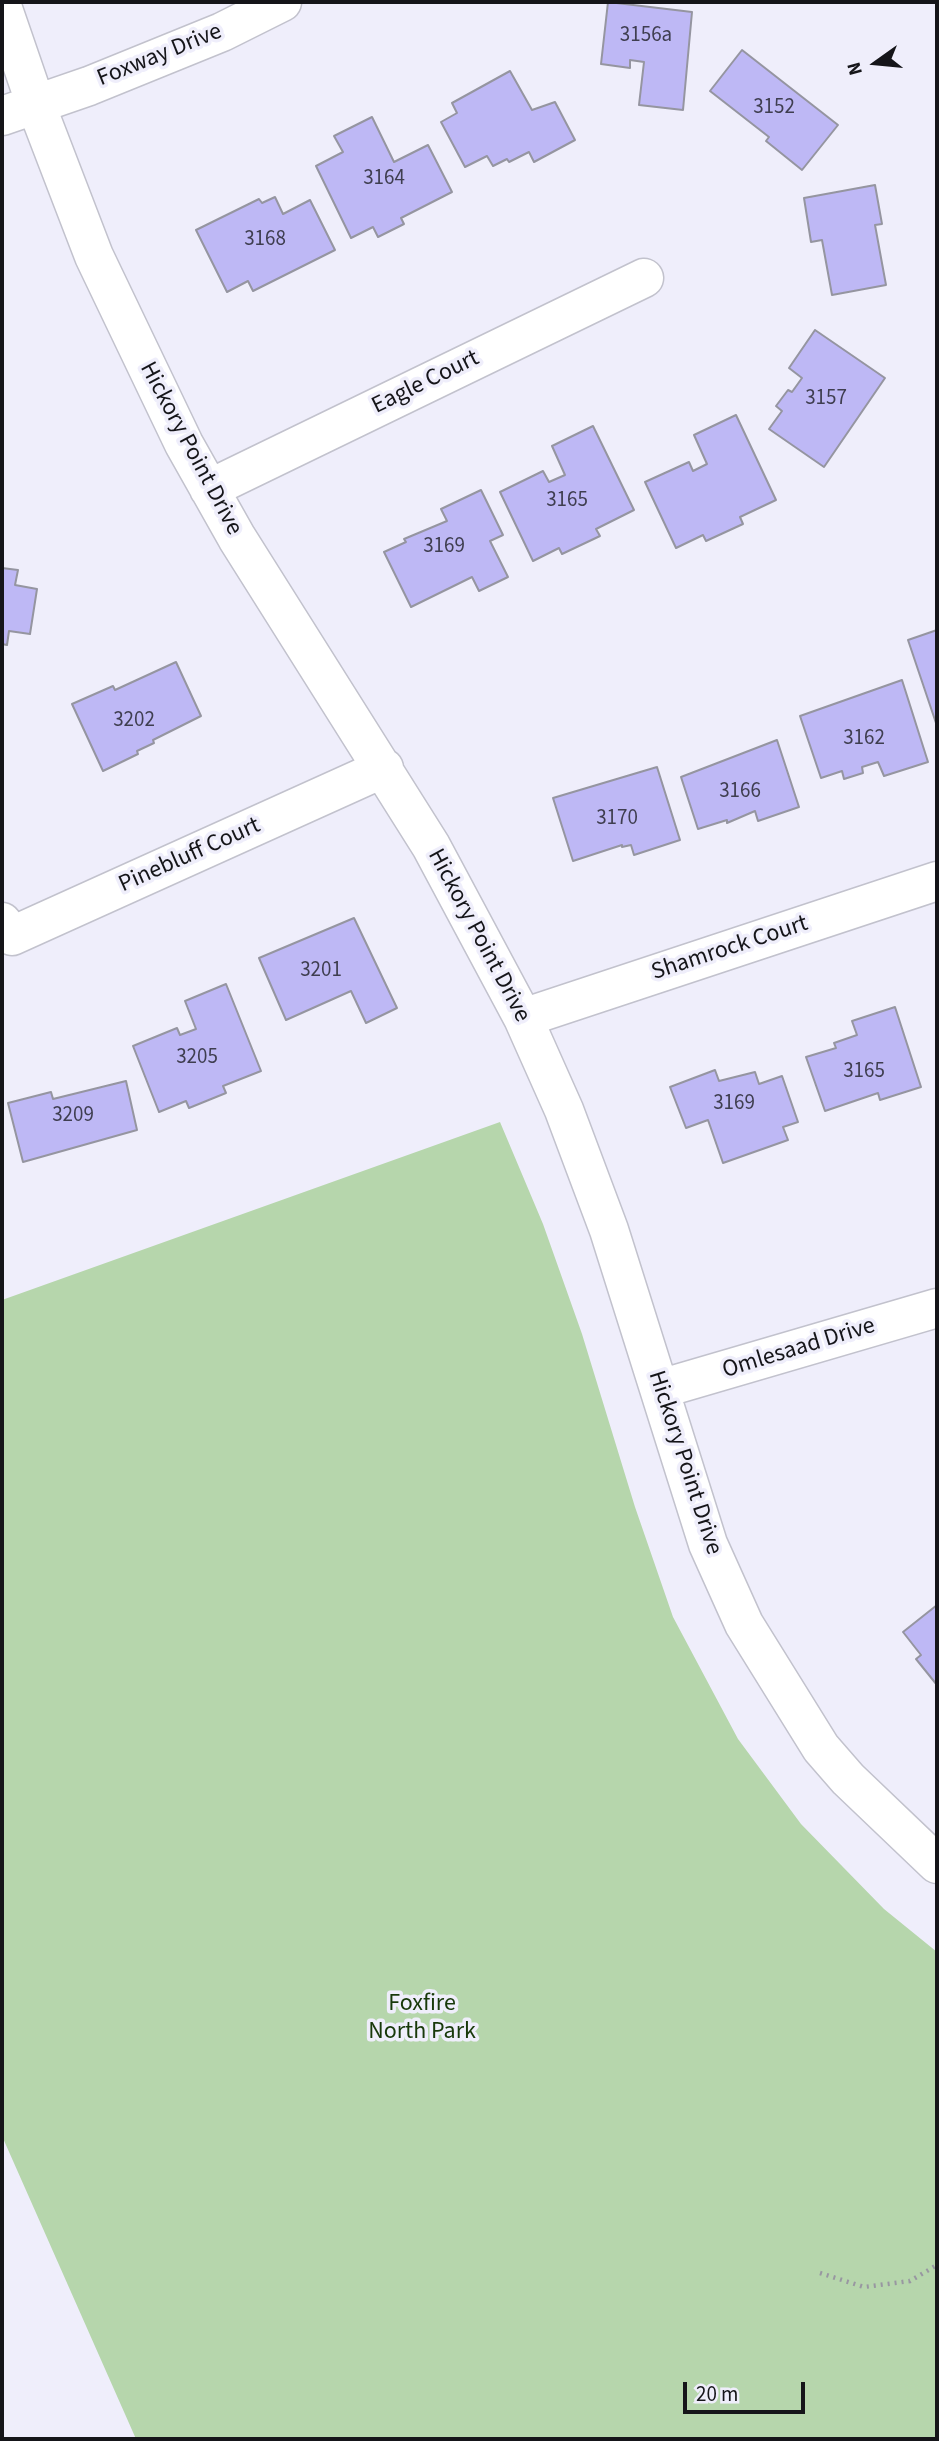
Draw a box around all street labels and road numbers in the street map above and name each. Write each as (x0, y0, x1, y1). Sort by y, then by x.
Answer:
street label: Foxway Drive (93, 18, 227, 94)
street label: Eagle Court (368, 345, 484, 421)
street label: Hickory Point Drive (132, 358, 248, 540)
street label: Pinebluff Court (115, 812, 265, 900)
street label: Hickory Point Drive (420, 845, 536, 1027)
street label: Shamrock Court (648, 910, 812, 988)
street label: Omlesaad Drive (719, 1312, 879, 1386)
street label: Hickory Point Drive (641, 1367, 727, 1559)

